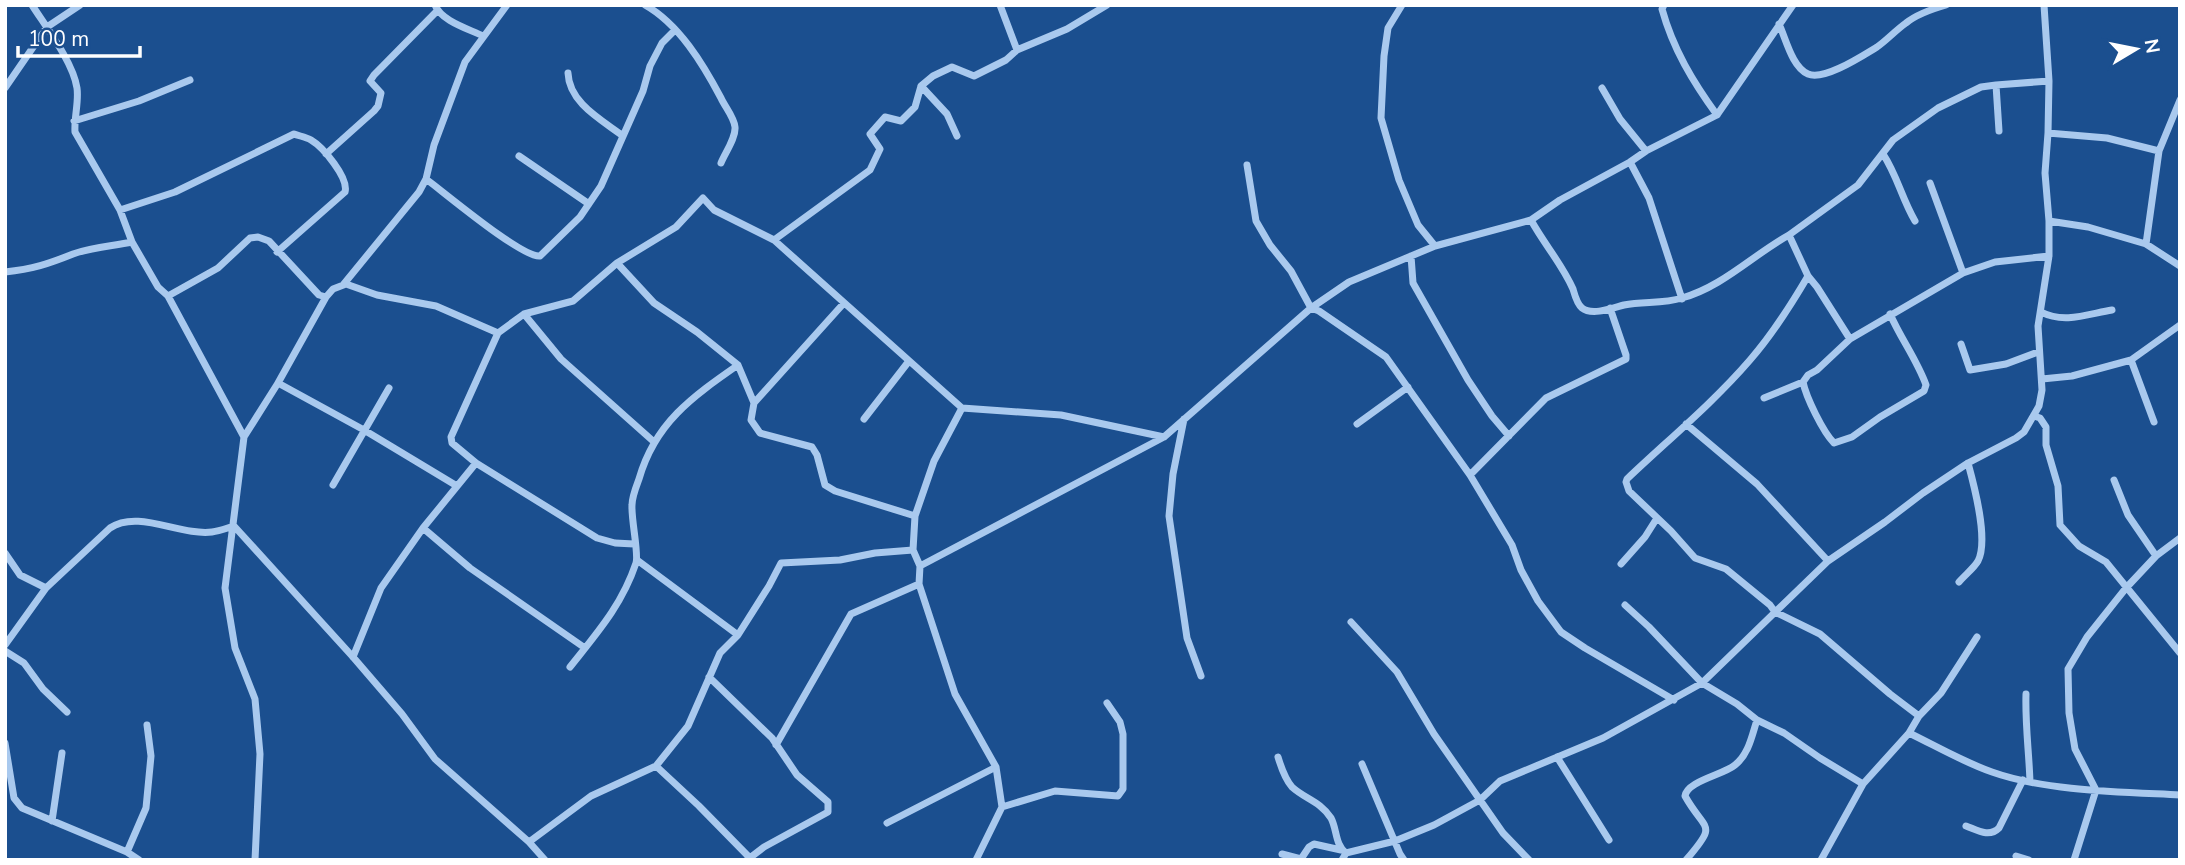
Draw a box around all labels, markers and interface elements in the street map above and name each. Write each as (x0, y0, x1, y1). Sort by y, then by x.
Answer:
scale bar (18, 14, 140, 58)
north arrow (2101, 14, 2171, 84)
text: 100 m (28, 25, 89, 53)
text: N (2138, 37, 2166, 55)

